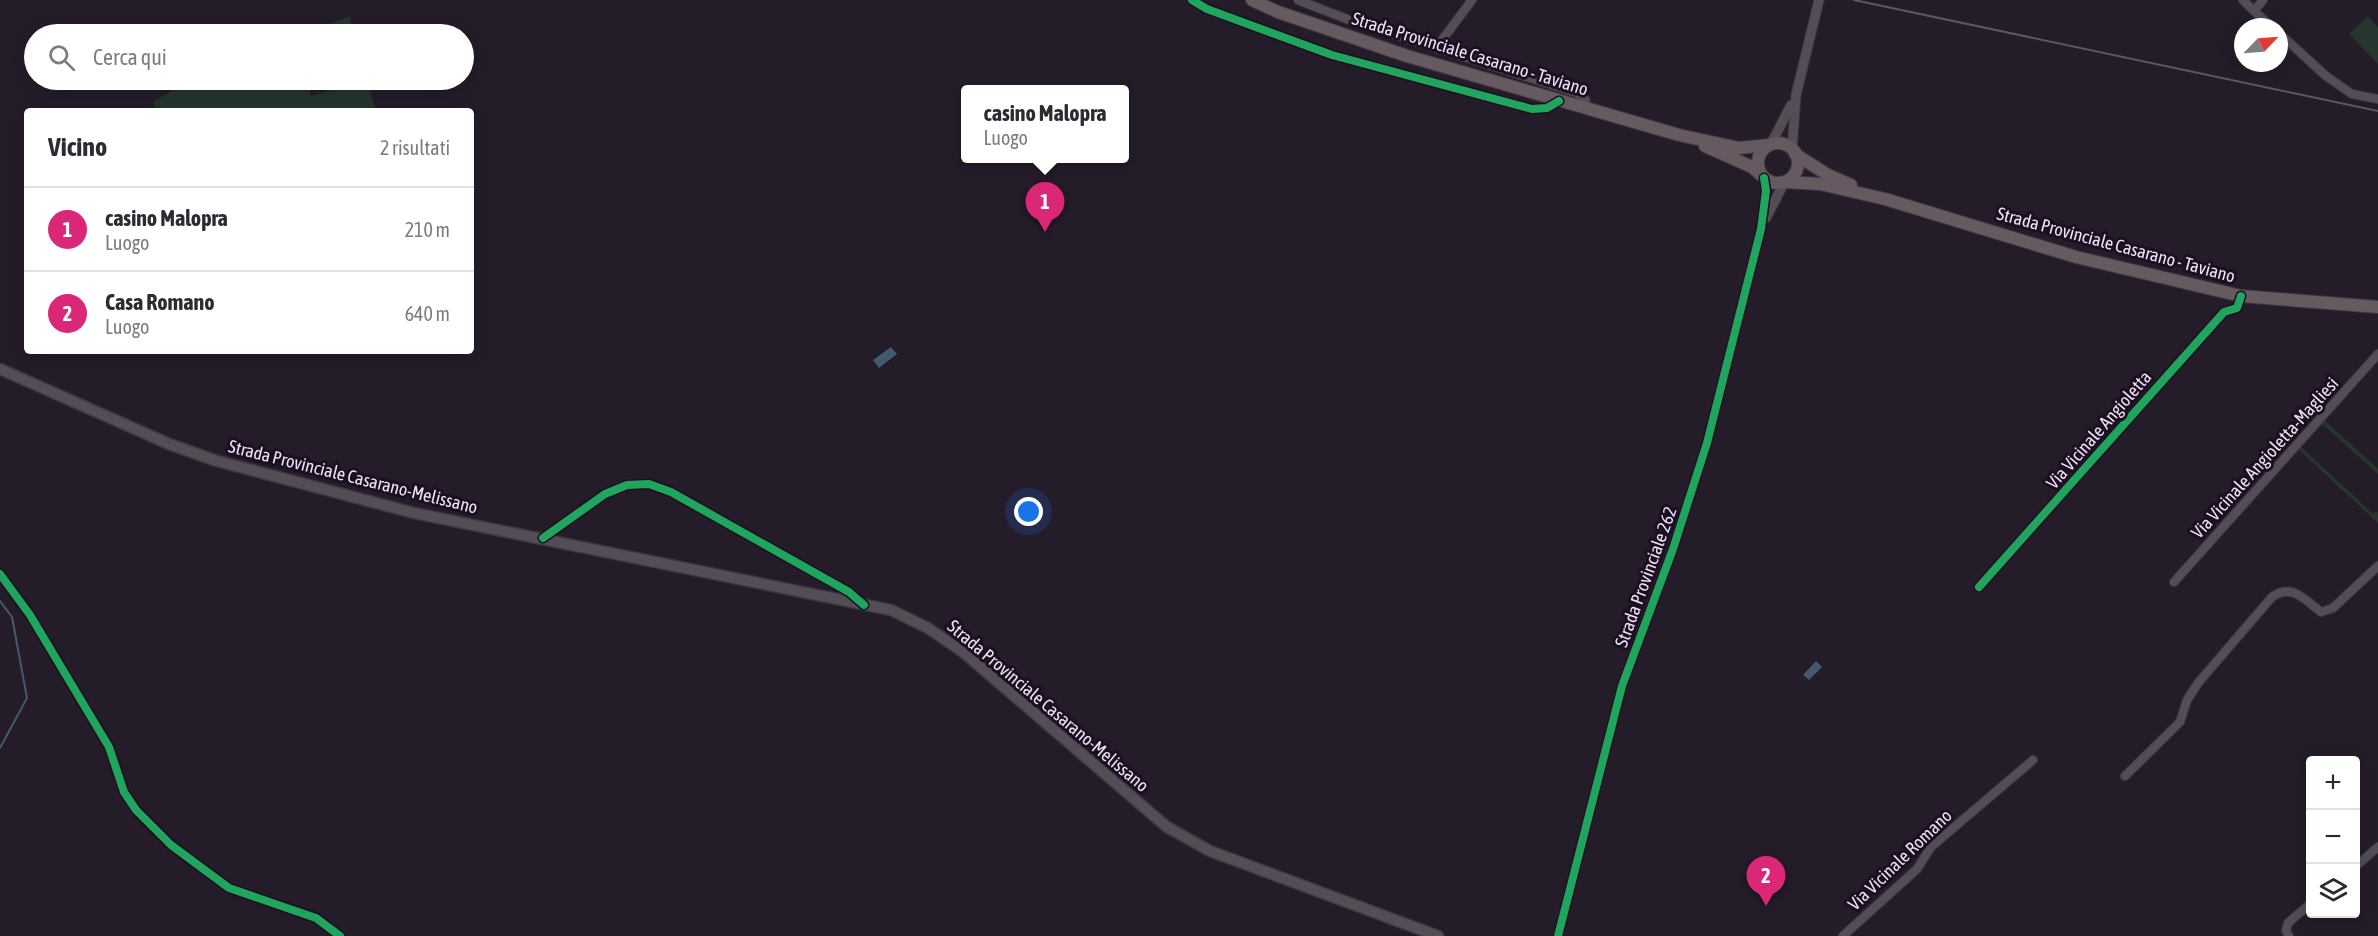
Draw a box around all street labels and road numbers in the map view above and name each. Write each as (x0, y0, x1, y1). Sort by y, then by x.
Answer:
street label: Strada Provinciale Casarano - Taviano (1350, 8, 1591, 99)
street label: Strada Provinciale Casarano - Taviano (1995, 203, 2238, 286)
street label: Via Vicinale Angioletta (2042, 366, 2156, 493)
street label: Via Vicinale Angioletta-Magliesi (2187, 373, 2343, 543)
street label: Strada Provinciale Casarano-Melissano (226, 435, 480, 518)
street label: Strada Provinciale 262 (1610, 504, 1681, 650)
street label: Strada Provinciale Casarano-Melissano (943, 615, 1153, 796)
street label: Via Vicinale Romano (1843, 805, 1956, 914)

